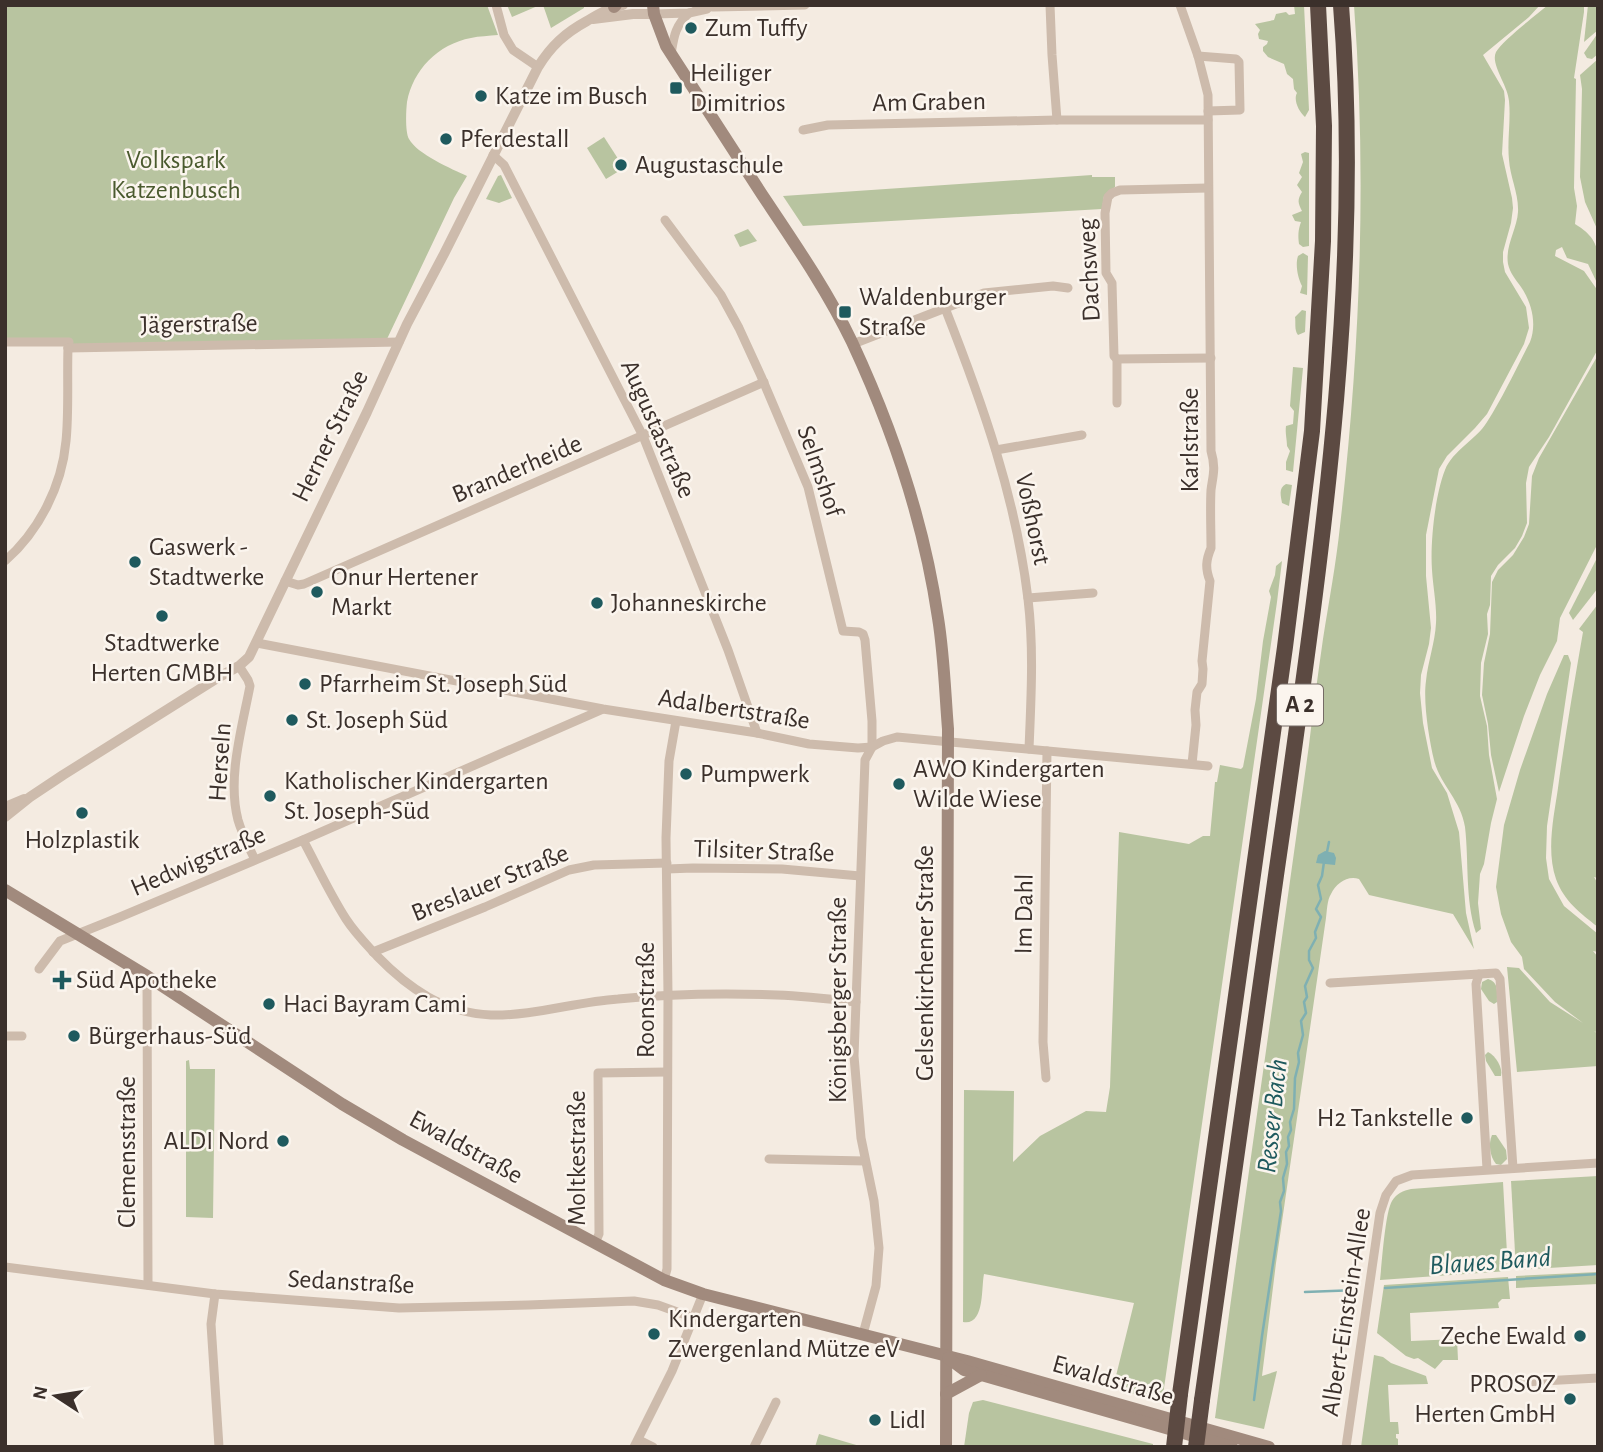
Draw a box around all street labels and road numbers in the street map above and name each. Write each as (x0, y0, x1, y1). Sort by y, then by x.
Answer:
street label: Am Graben (872, 88, 986, 116)
street label: Dachsweg (1073, 217, 1105, 322)
street label: Jägerstraße (140, 310, 258, 338)
street label: Augustastraße (616, 356, 700, 502)
street label: Herner Straße (287, 366, 373, 506)
street label: Karlstraße (1177, 387, 1203, 493)
street label: Selmshof (792, 422, 848, 522)
street label: Branderheide (448, 430, 586, 508)
street label: Voßhorst (1011, 471, 1055, 567)
street label: Adalbertstraße (656, 684, 812, 734)
road number: A 2 (1277, 684, 1323, 726)
street label: Herseln (204, 722, 236, 802)
street label: Hedwigstraße (127, 821, 269, 901)
street label: Tilsiter Straße (693, 836, 835, 866)
street label: Breslauer Straße (408, 840, 572, 926)
street label: Gelsenkirchener Straße (912, 845, 938, 1081)
street label: Im Dahl (1010, 873, 1038, 955)
street label: Königsberger Straße (825, 897, 851, 1103)
street label: Roonstraße (633, 942, 659, 1058)
street label: Clemensstraße (114, 1076, 140, 1228)
street label: Moltkestraße (564, 1090, 590, 1226)
street label: Ewaldstraße (405, 1105, 527, 1189)
street label: Albert-Einstein-Allee (1317, 1206, 1375, 1418)
street label: Sedanstraße (287, 1266, 415, 1298)
street label: Ewaldstraße (1049, 1350, 1177, 1410)

